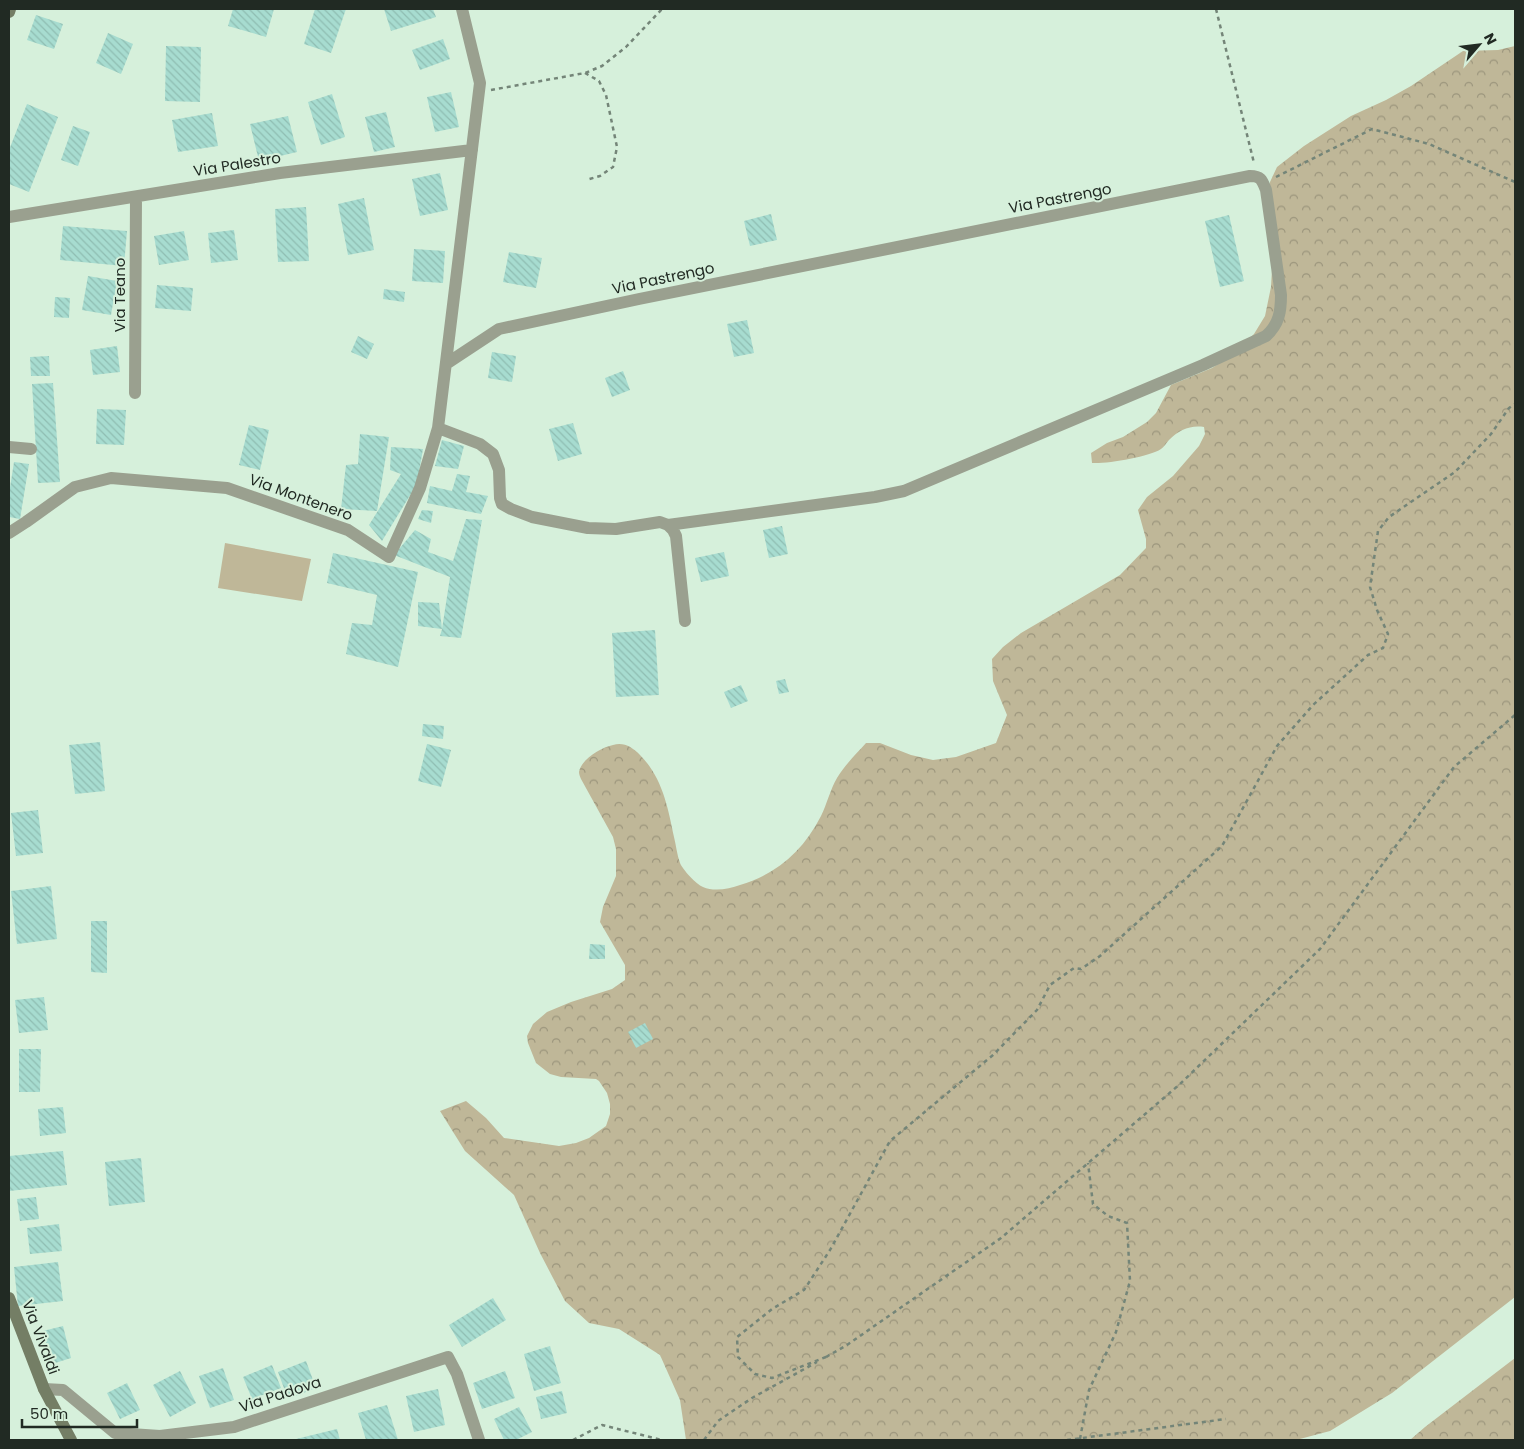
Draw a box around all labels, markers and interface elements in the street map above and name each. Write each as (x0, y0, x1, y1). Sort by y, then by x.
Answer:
north arrow (1454, 20, 1504, 70)
text: N (1479, 30, 1502, 48)
street label: Via Palestro (192, 147, 282, 181)
street label: Via Pastrengo (1007, 178, 1113, 218)
street label: Via Pastrengo (610, 257, 716, 299)
street label: Via Teano (109, 258, 130, 332)
street label: Via Montenero (246, 469, 356, 525)
street label: Via Vivaldi (17, 1297, 65, 1377)
street label: Via Padova (236, 1371, 324, 1417)
scale bar (22, 1396, 138, 1428)
text: 50 m (30, 1403, 68, 1424)

